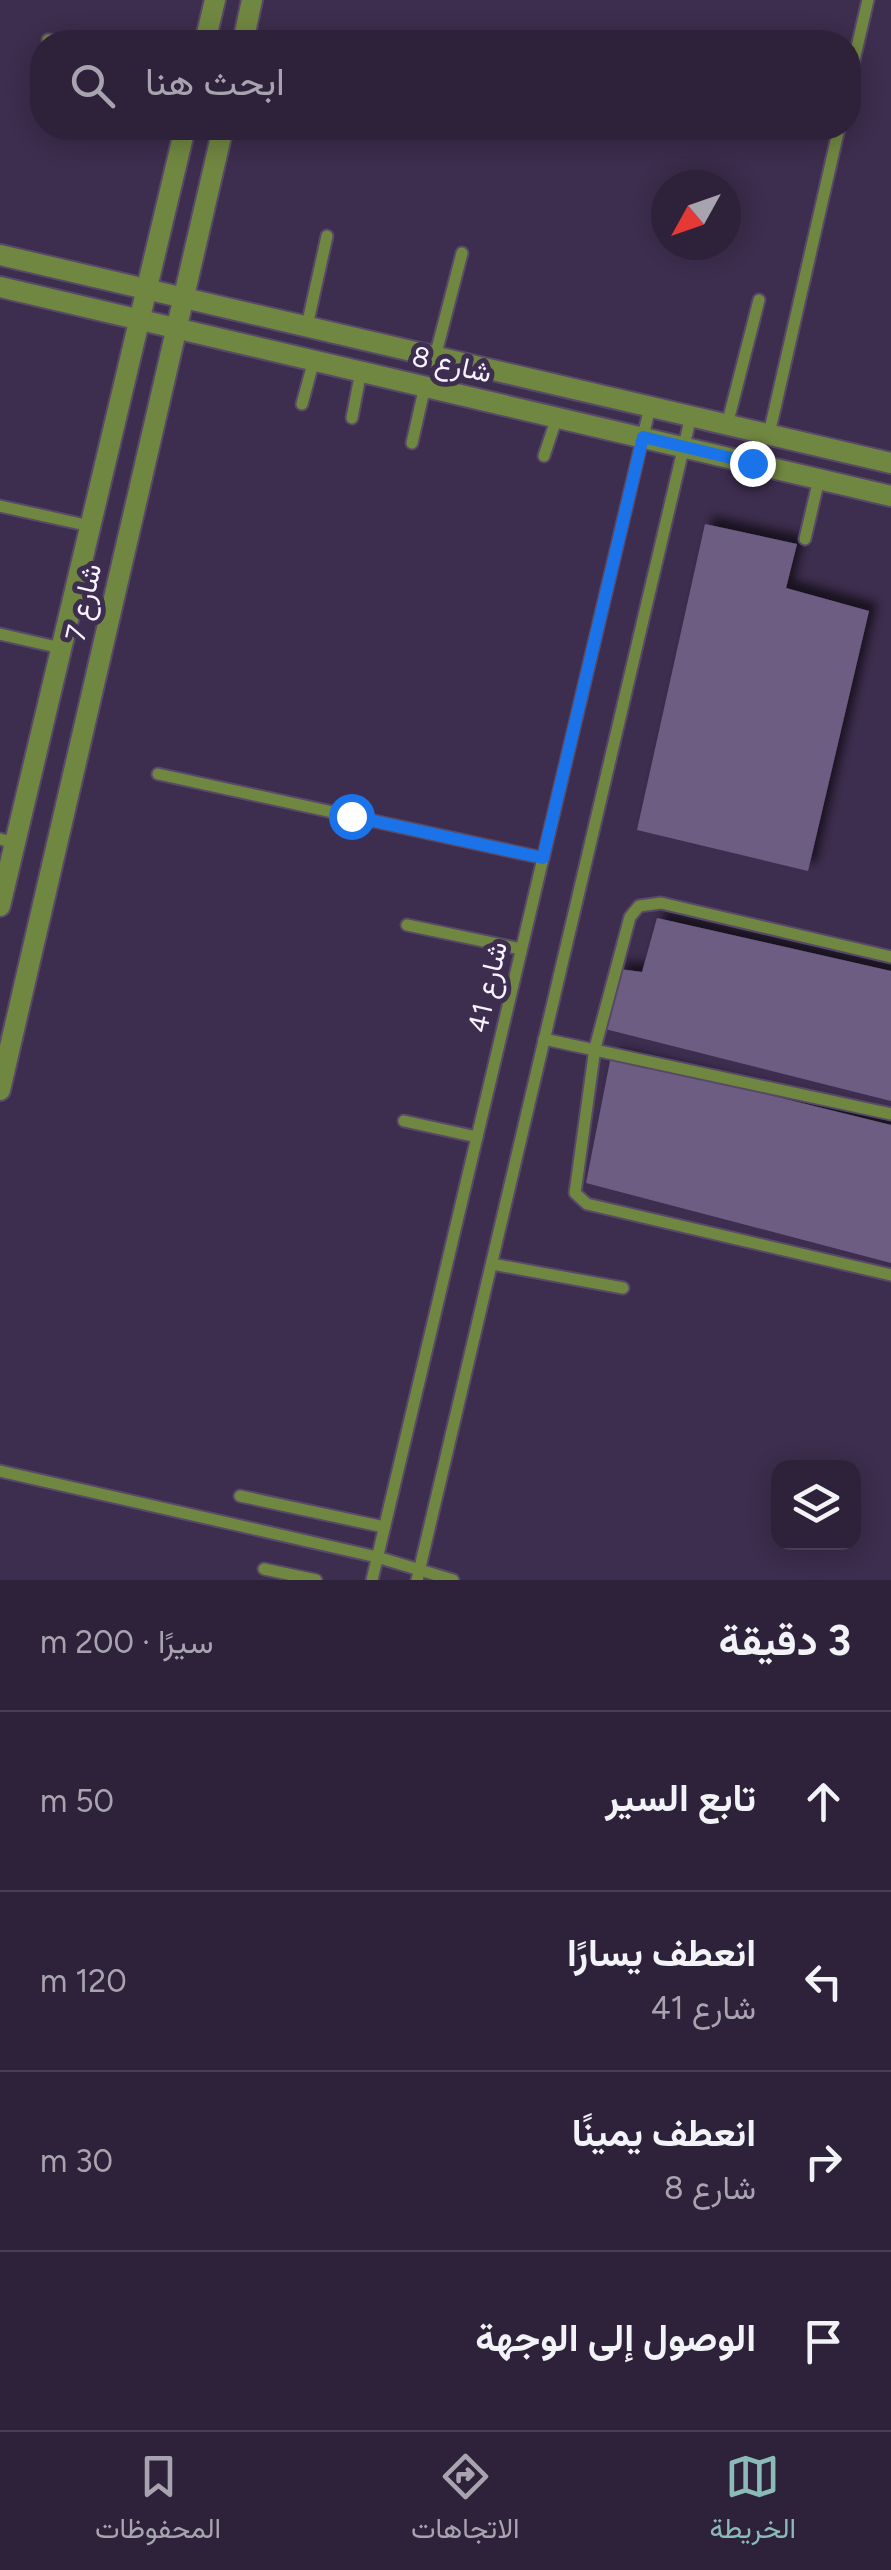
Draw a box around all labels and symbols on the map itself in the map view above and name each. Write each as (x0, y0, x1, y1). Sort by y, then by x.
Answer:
north arrow (651, 170, 741, 260)
street label: شارع 8 (409, 338, 495, 392)
route end (730, 441, 776, 487)
street label: شارع 7 (58, 560, 110, 644)
route start (329, 794, 375, 840)
street label: شارع 41 (460, 938, 516, 1036)

